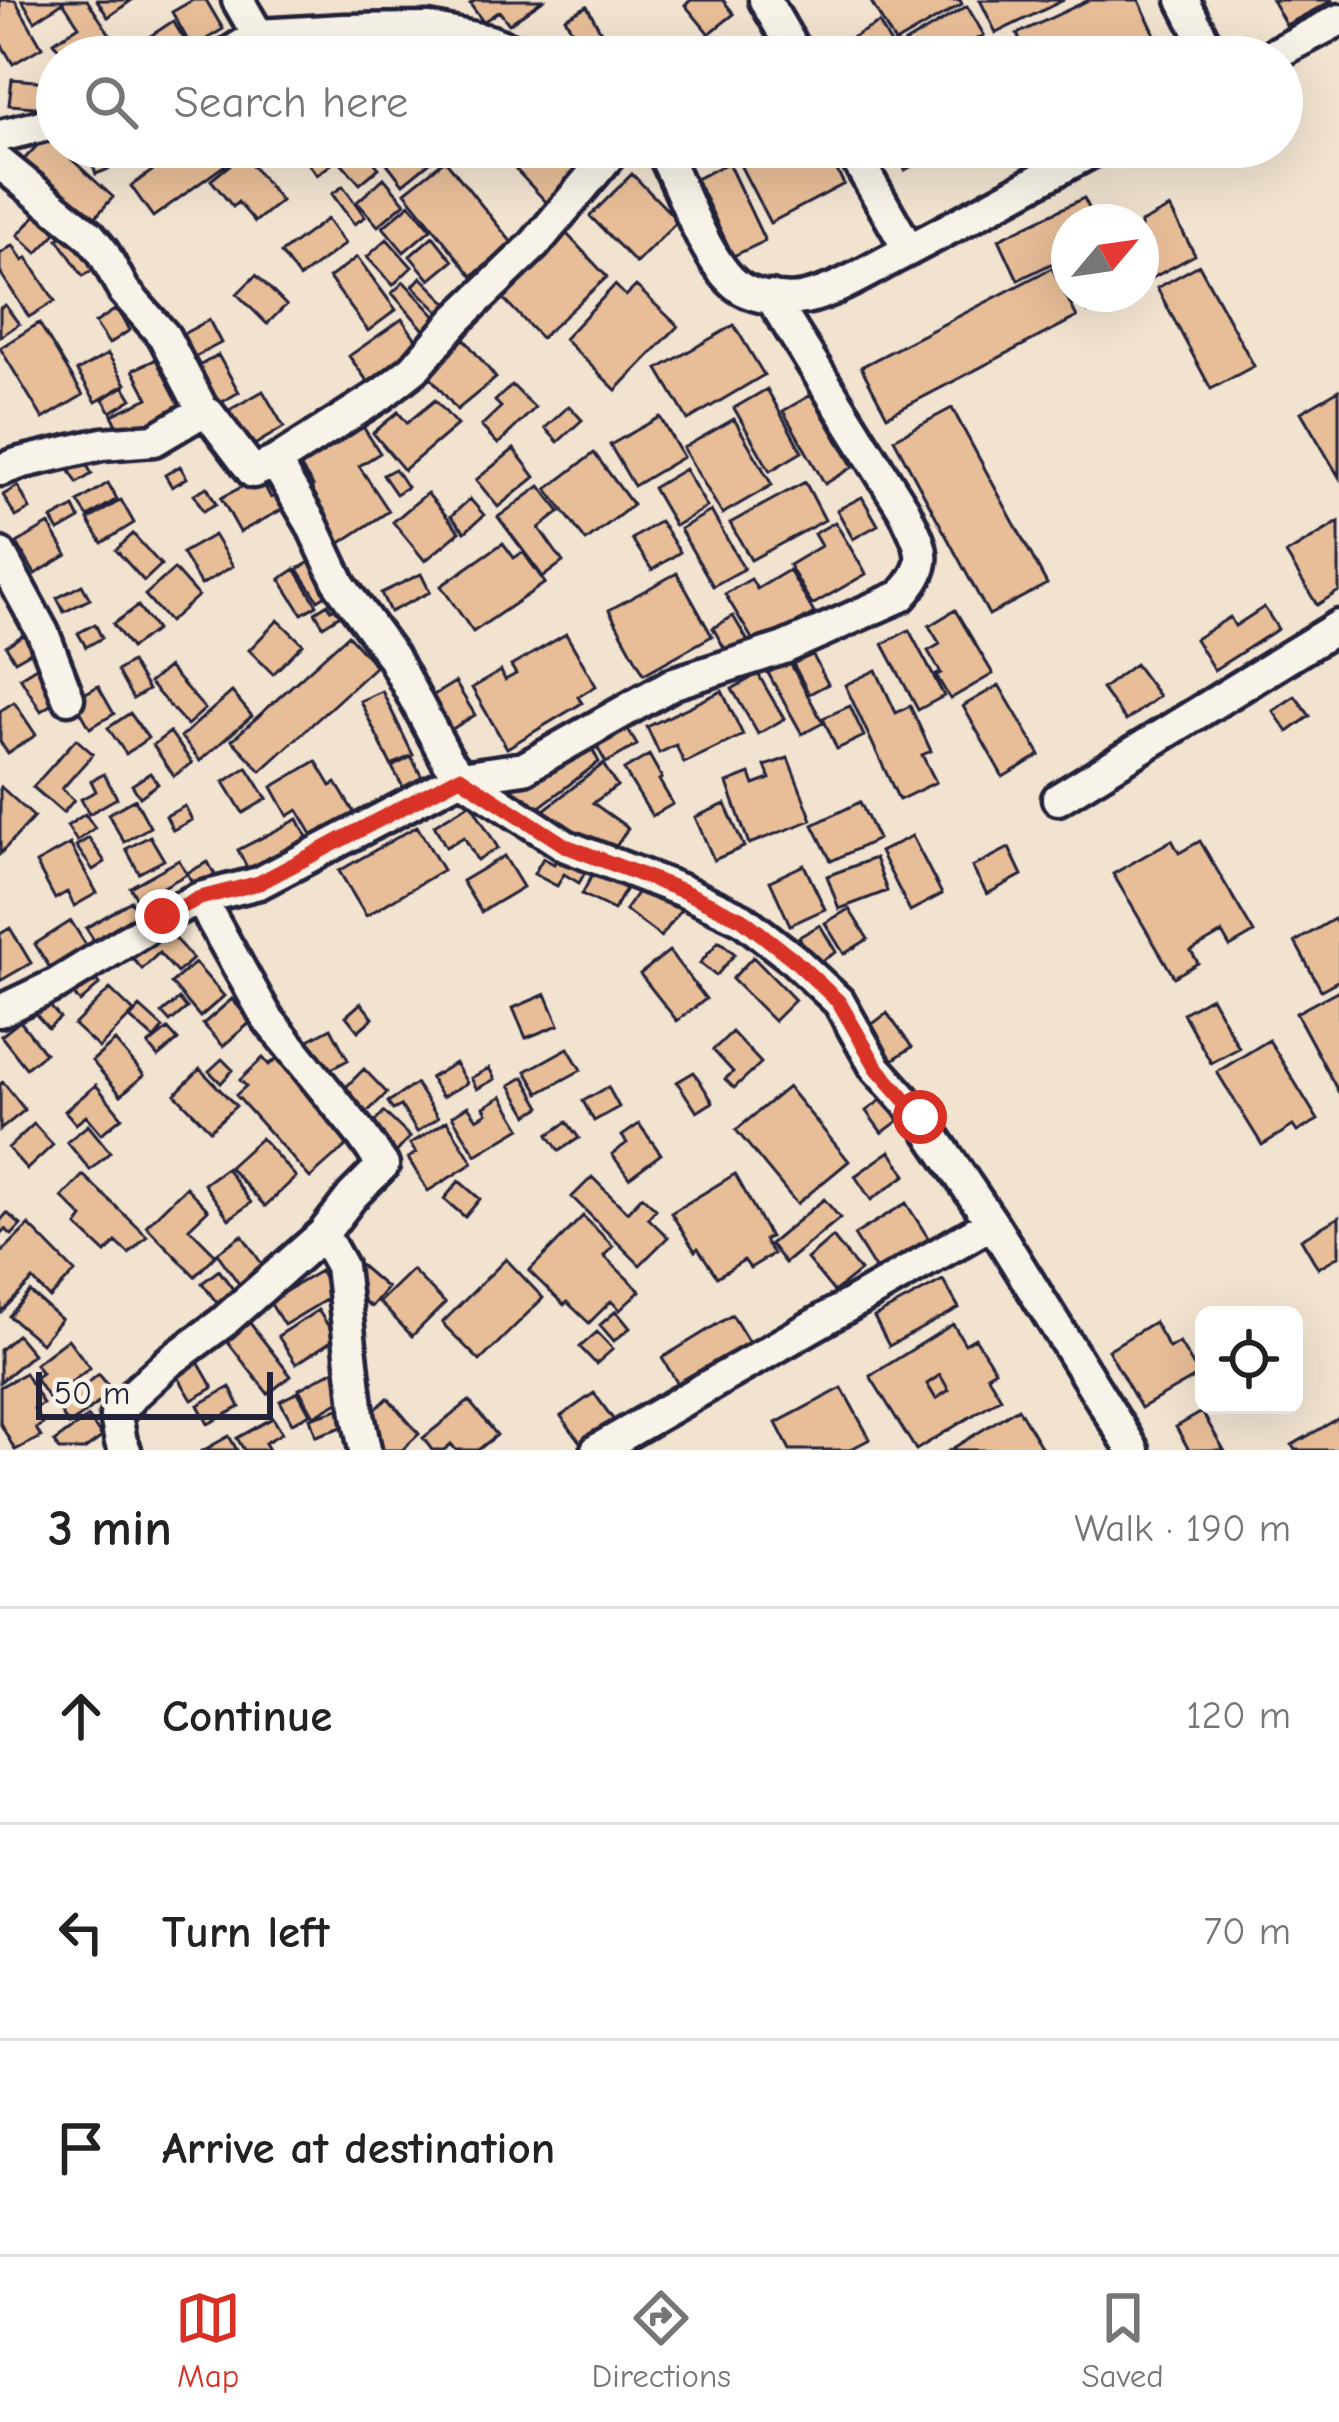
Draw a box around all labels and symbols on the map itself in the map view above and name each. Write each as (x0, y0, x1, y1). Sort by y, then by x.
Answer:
north arrow (1051, 204, 1159, 312)
route end (135, 889, 189, 943)
route start (893, 1090, 947, 1144)
scale bar (36, 1366, 273, 1419)

